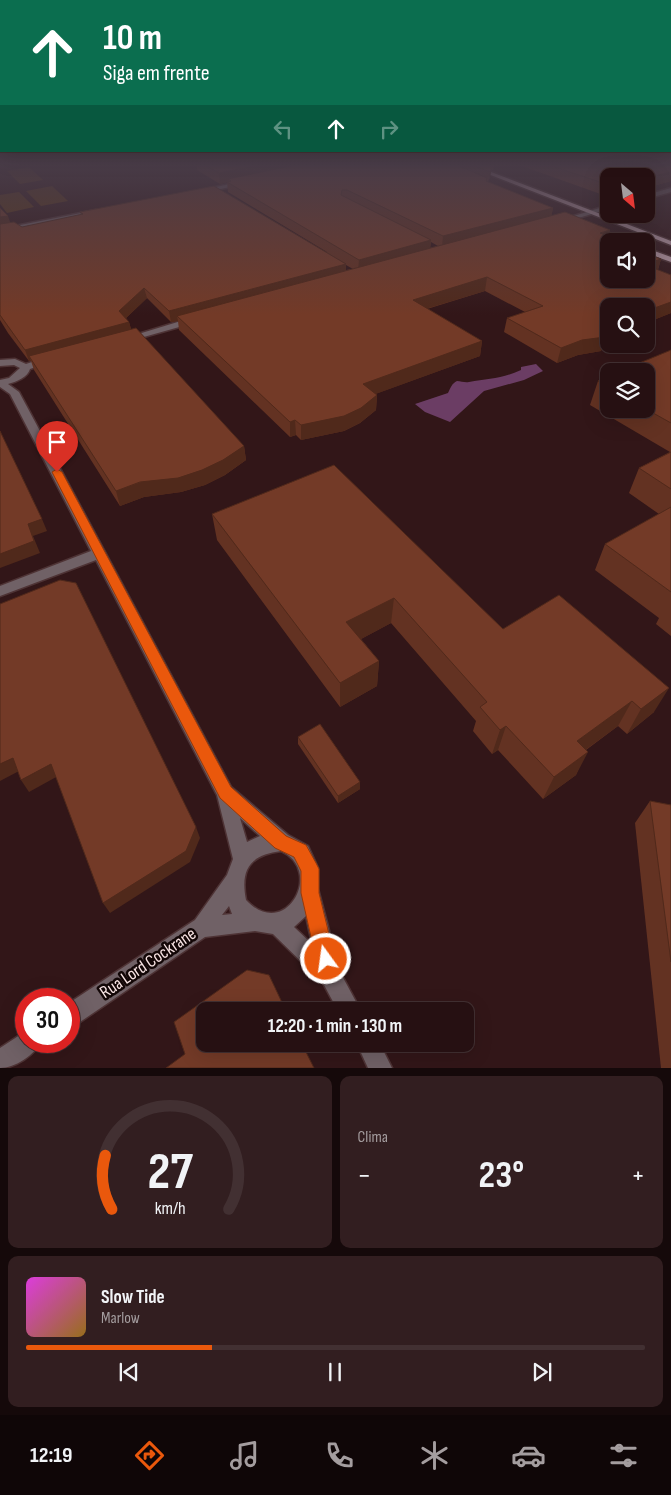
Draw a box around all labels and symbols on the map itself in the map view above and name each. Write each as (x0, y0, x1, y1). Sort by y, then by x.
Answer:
north arrow (600, 168, 655, 222)
pin (36, 421, 78, 472)
street label: Rua Lord Cockrane (96, 923, 200, 1003)
position arrow (299, 932, 351, 984)
speed limit sign: 30 (15, 988, 80, 1053)

